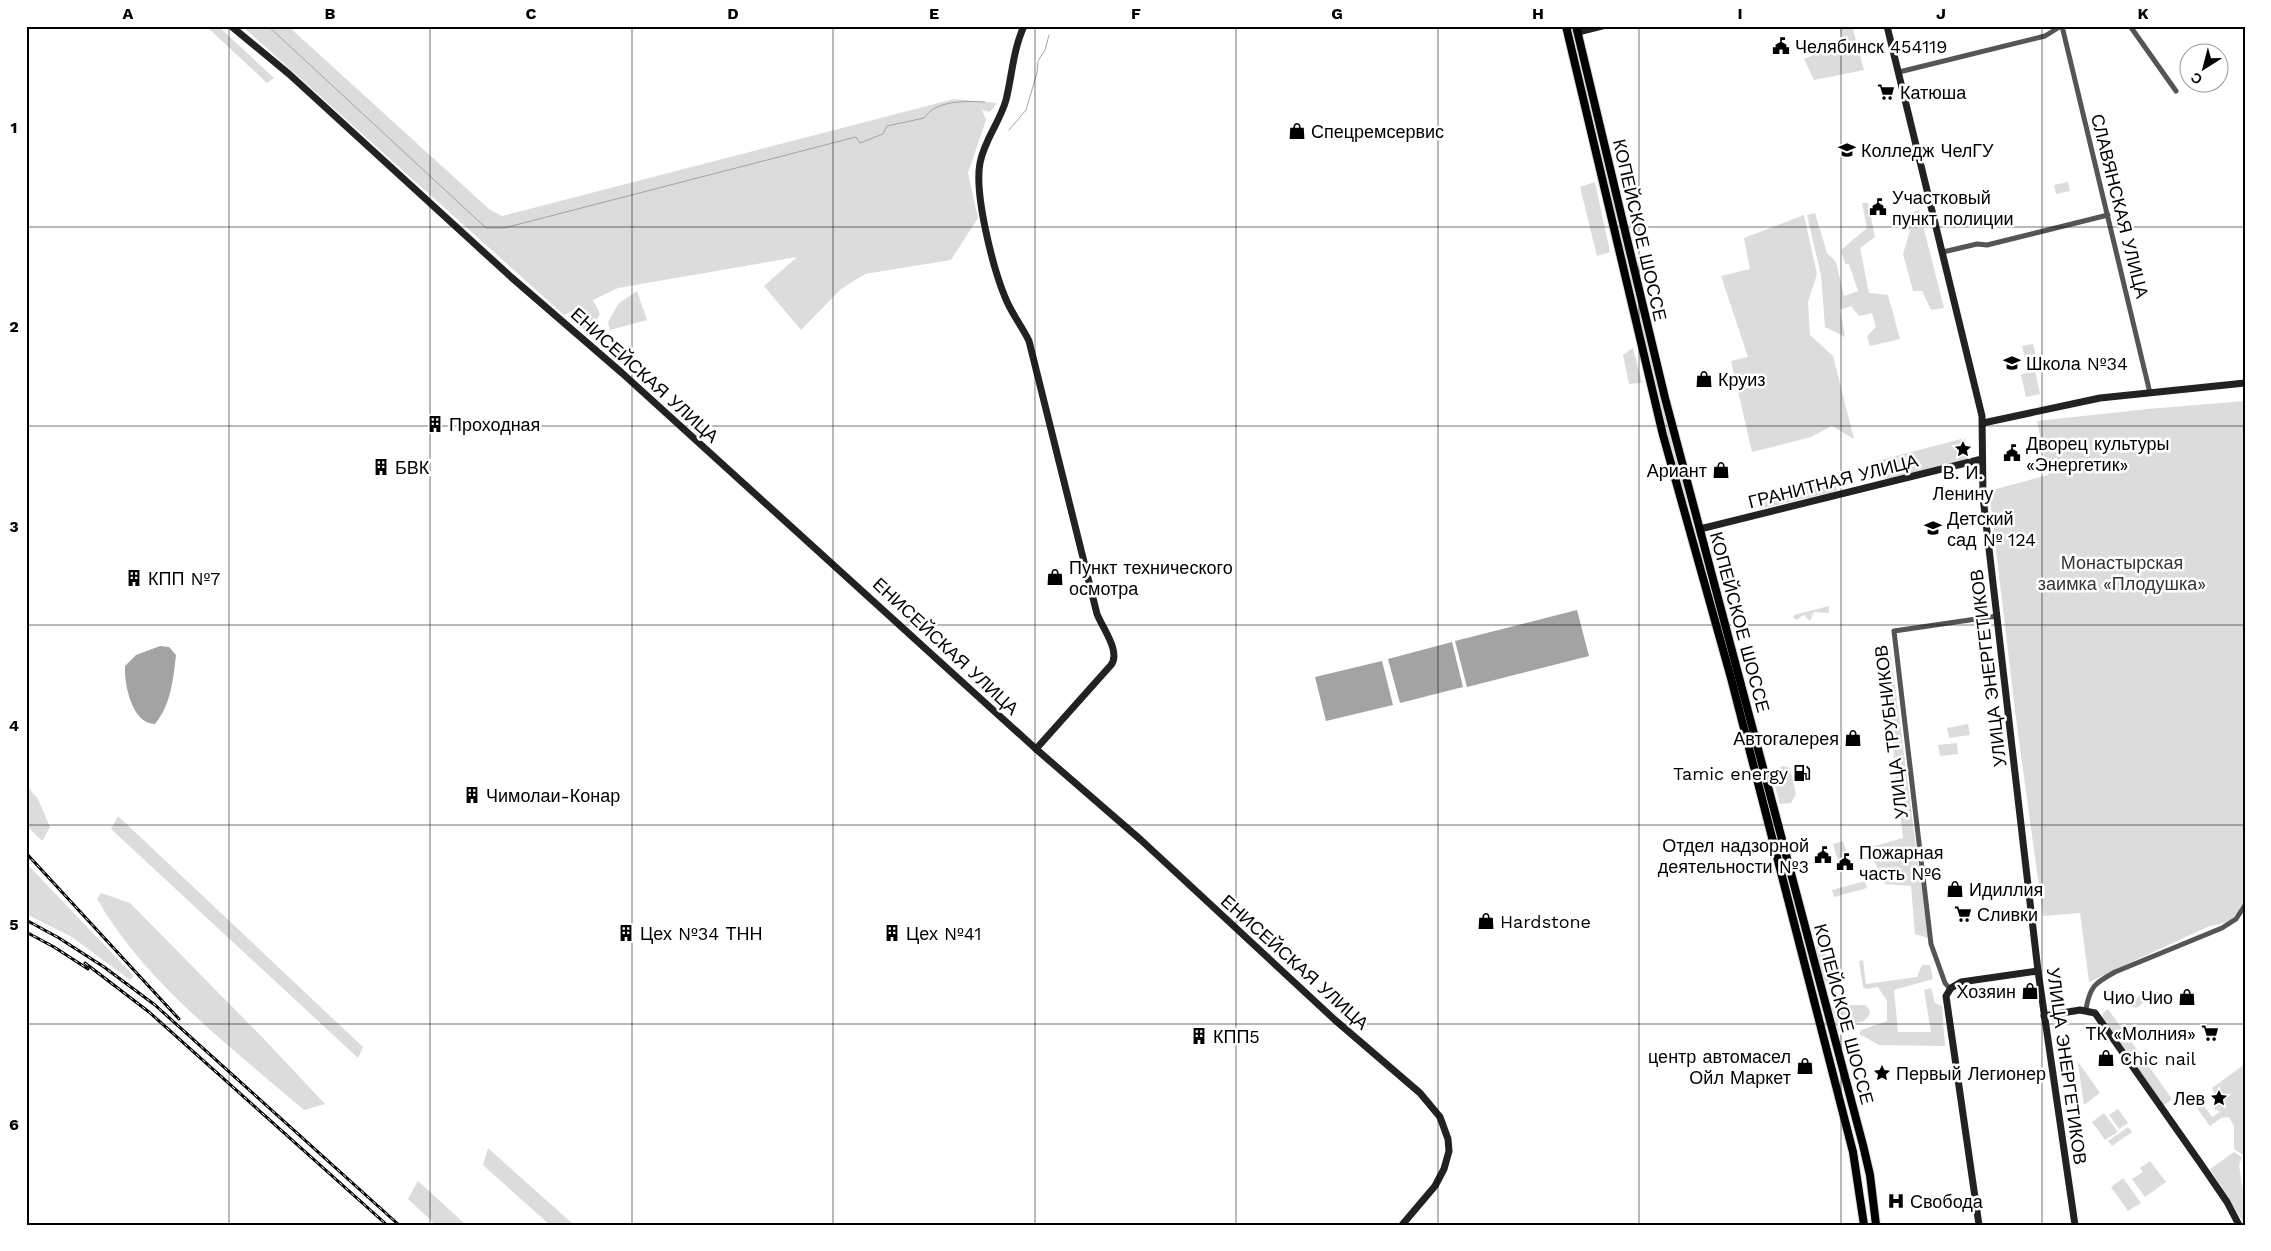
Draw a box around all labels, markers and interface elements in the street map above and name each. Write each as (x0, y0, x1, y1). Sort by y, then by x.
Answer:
text: A (123, 4, 134, 23)
text: B (325, 4, 336, 23)
text: C (526, 4, 537, 23)
text: D (727, 4, 739, 23)
text: E (929, 4, 939, 23)
text: F (1131, 4, 1141, 23)
text: G (1331, 4, 1343, 23)
text: H (1532, 4, 1544, 23)
text: I (1737, 4, 1743, 23)
text: J (1936, 4, 1946, 23)
text: K (2137, 4, 2149, 23)
public building icon: Челябинск 454119 (1771, 36, 1791, 56)
place label: Челябинск 454119 (1795, 36, 1947, 57)
north arrow (2178, 42, 2228, 92)
text: С (2188, 69, 2205, 88)
supermarket icon: Катюша (1876, 82, 1896, 102)
place label: Катюша (1900, 82, 1967, 103)
street label: СЛАВЯНСКАЯ УЛИЦА (2087, 112, 2153, 300)
text: 1 (11, 118, 17, 137)
shop icon: Спецремсервис (1287, 121, 1307, 141)
place label: Спецремсервис (1311, 121, 1444, 142)
street label: КОПЕЙСКОЕ ШОССЕ (1609, 137, 1671, 323)
school or university icon: Колледж ЧелГУ (1837, 140, 1857, 160)
place label: Колледж ЧелГУ (1861, 140, 1994, 161)
place label: Участковый пункт полиции (1892, 187, 2014, 229)
public building icon: Участковый пункт полиции (1868, 197, 1888, 217)
street label: ЕНИСЕЙСКАЯ УЛИЦА (567, 303, 723, 447)
text: 2 (9, 317, 19, 336)
school or university icon: Школа №34 (2002, 353, 2022, 373)
place label: Школа №34 (2026, 353, 2128, 374)
shop icon: Круиз (1694, 369, 1714, 389)
place label: Круиз (1718, 369, 1766, 390)
building icon: Проходная (425, 414, 445, 434)
place label: Проходная (449, 414, 540, 435)
place label: Дворец культуры «Энергетик» (2026, 433, 2169, 475)
place icon: В. И. Ленину (1953, 439, 1973, 459)
public building icon: Дворец культуры «Энергетик» (2002, 443, 2022, 463)
street label: ГРАНИТНАЯ УЛИЦА (1746, 450, 1920, 512)
building icon: БВК (371, 457, 391, 477)
place label: БВК (395, 457, 430, 478)
place label: Ариант (1647, 460, 1707, 481)
shop icon: Ариант (1711, 460, 1731, 480)
place label: В. И. Ленину (1933, 462, 1993, 504)
place label: Детский сад № 124 (1947, 508, 2036, 550)
text: 3 (9, 517, 19, 536)
school or university icon: Детский сад № 124 (1923, 518, 1943, 538)
street label: КОПЕЙСКОЕ ШОССЕ (1706, 529, 1774, 715)
park label: Монастырская заимка «Плодушка» (2038, 552, 2206, 594)
place label: Пункт технического осмотра (1069, 557, 1233, 599)
shop icon: Пункт технического осмотра (1045, 567, 1065, 587)
building icon: КПП №7 (124, 568, 144, 588)
place label: КПП №7 (148, 568, 220, 589)
street label: УЛИЦА ЭНЕРГЕТИКОВ (1965, 568, 2011, 768)
street label: ЕНИСЕЙСКАЯ УЛИЦА (869, 573, 1023, 719)
street label: УЛИЦА ТРУБНИКОВ (1870, 644, 1912, 820)
text: 4 (9, 716, 19, 735)
place label: Автогалерея (1733, 728, 1839, 749)
shop icon: Автогалерея (1843, 728, 1863, 748)
place label: Tamic energy (1673, 763, 1789, 784)
fuel station icon: Tamic energy (1792, 763, 1812, 783)
building icon: Чимолаи-Конар (462, 785, 482, 805)
place label: Чимолаи-Конар (486, 785, 620, 806)
place label: Отдел надзорной деятельности №3 (1658, 835, 1809, 877)
place label: Пожарная часть №6 (1859, 842, 1944, 884)
public building icon: Отдел надзорной деятельности №3 (1813, 845, 1833, 865)
public building icon: Пожарная часть №6 (1835, 852, 1855, 872)
shop icon: Идиллия (1945, 879, 1965, 899)
place label: Идиллия (1969, 879, 2043, 900)
street label: ЕНИСЕЙСКАЯ УЛИЦА (1217, 890, 1373, 1034)
supermarket icon: Сливки (1953, 904, 1973, 924)
place label: Сливки (1977, 904, 2038, 925)
shop icon: Hardstone (1476, 911, 1496, 931)
place label: Hardstone (1500, 911, 1591, 932)
text: 5 (9, 915, 19, 934)
street label: КОПЕЙСКОЕ ШОССЕ (1810, 921, 1878, 1107)
building icon: Цех №34 ТНН (616, 923, 636, 943)
place label: Цех №34 ТНН (640, 923, 762, 944)
building icon: Цех №41 (882, 923, 902, 943)
place label: Цех №41 (906, 923, 982, 944)
street label: УЛИЦА ЭНЕРГЕТИКОВ (2043, 966, 2091, 1166)
place label: Хозяин (1956, 981, 2016, 1002)
shop icon: Хозяин (2020, 981, 2040, 1001)
place label: Чио Чио (2103, 987, 2173, 1008)
shop icon: Чио Чио (2177, 987, 2197, 1007)
place label: ТК «Молния» (2086, 1023, 2196, 1044)
supermarket icon: ТК «Молния» (2200, 1023, 2220, 1043)
building icon: КПП5 (1189, 1026, 1209, 1046)
place label: КПП5 (1213, 1026, 1260, 1047)
place label: центр автомасел Ойл Маркет (1648, 1046, 1791, 1088)
shop icon: Chic nail (2096, 1048, 2116, 1068)
place label: Chic nail (2120, 1048, 2197, 1069)
shop icon: центр автомасел Ойл Маркет (1795, 1056, 1815, 1076)
place icon: Первый Легионер (1872, 1063, 1892, 1083)
place label: Первый Легионер (1896, 1063, 2046, 1084)
place label: Лев (2174, 1088, 2205, 1109)
place icon: Лев (2209, 1088, 2229, 1108)
text: 6 (9, 1115, 19, 1134)
hospital icon: Свобода (1886, 1191, 1906, 1211)
place label: Свобода (1910, 1191, 1984, 1212)

